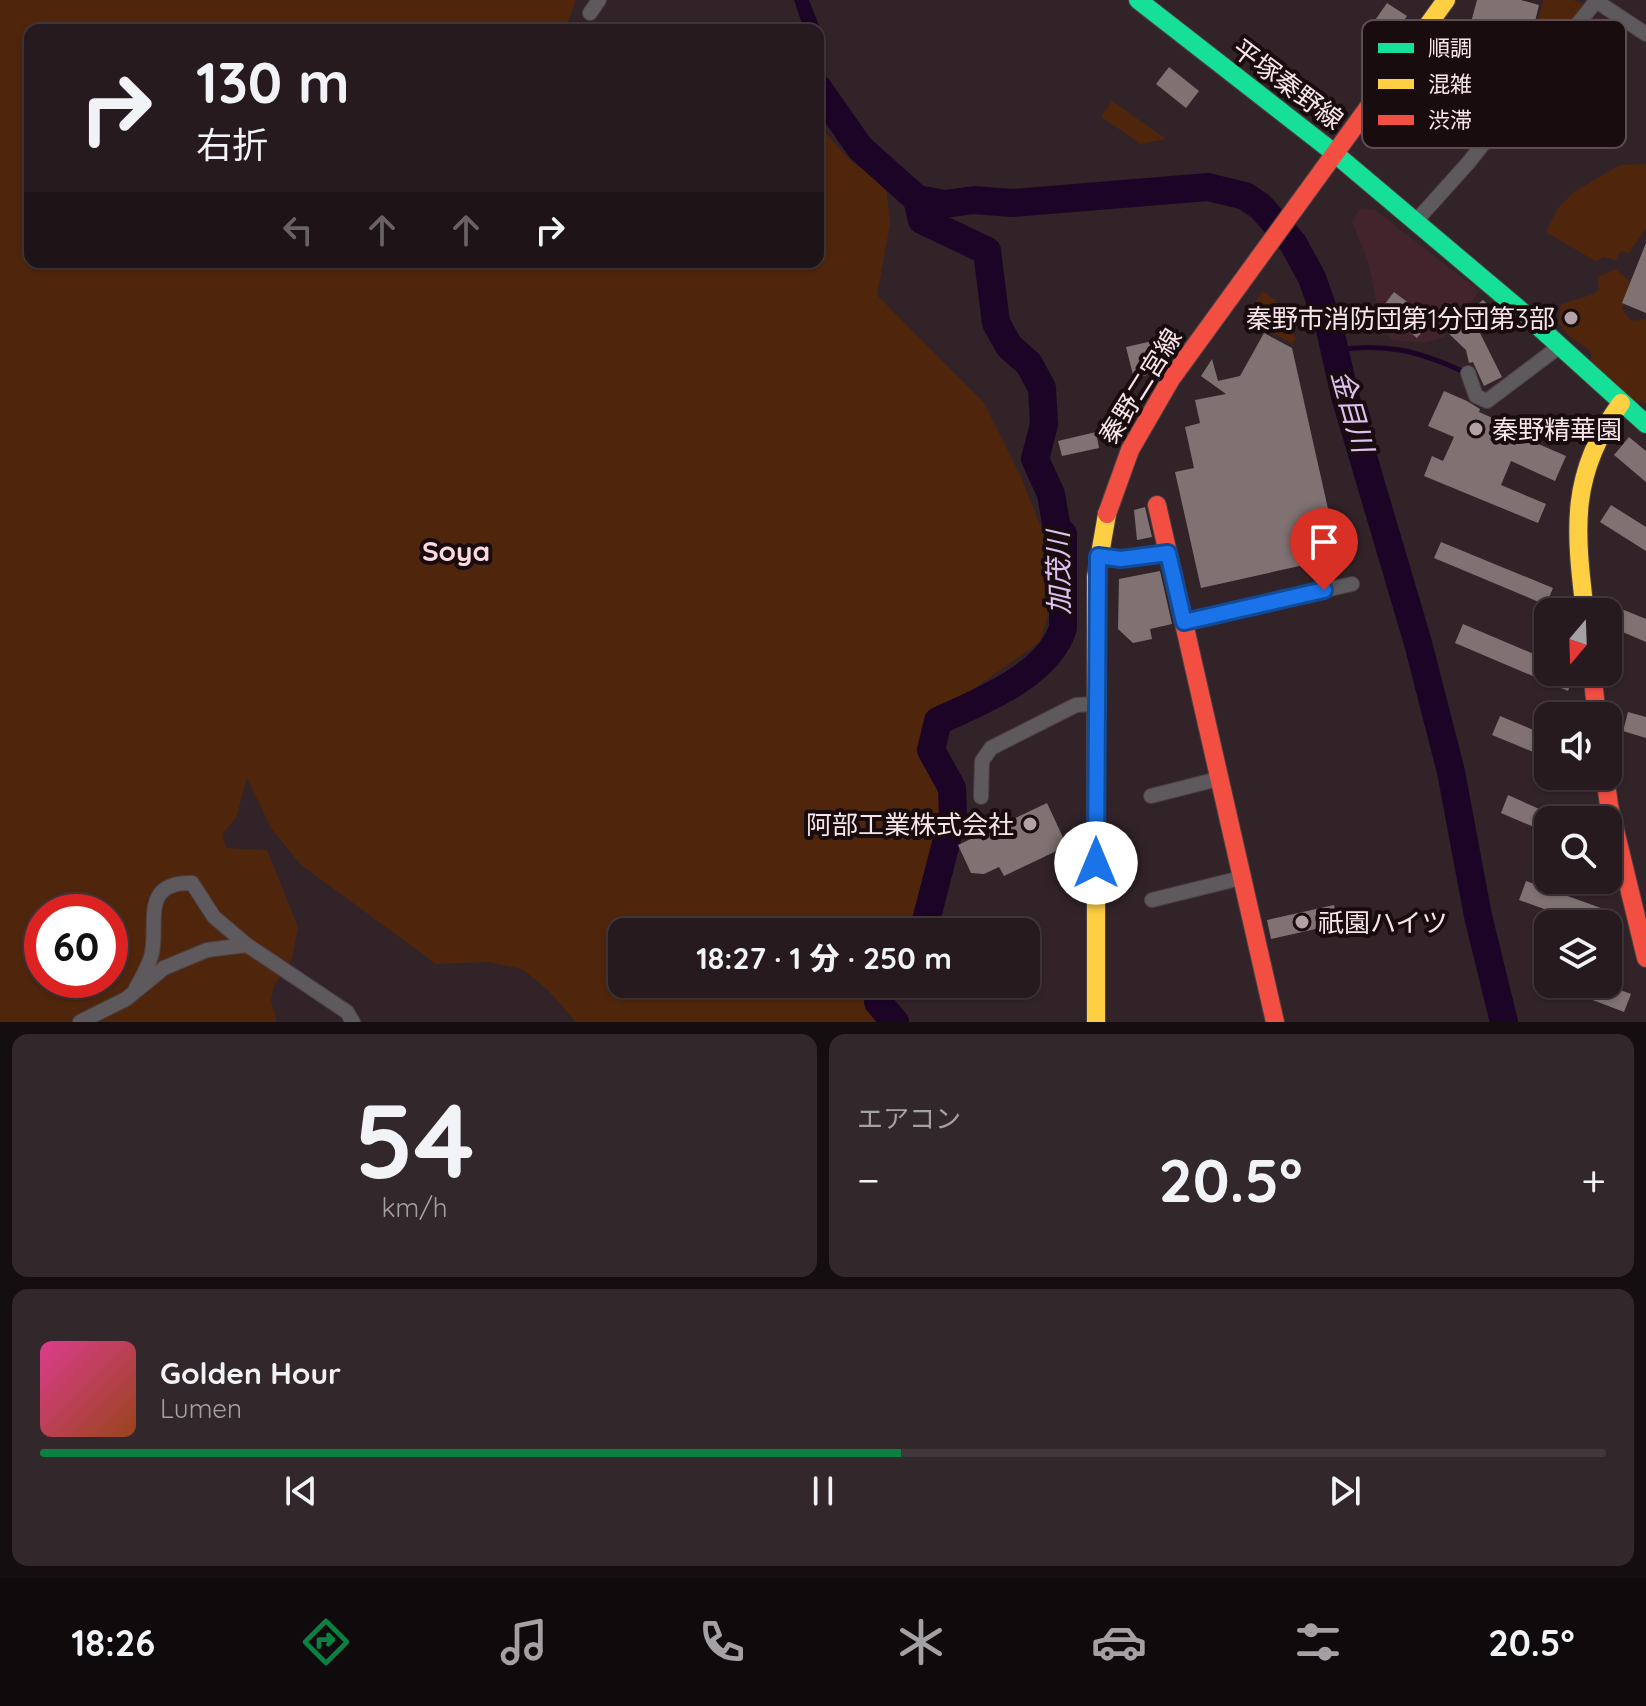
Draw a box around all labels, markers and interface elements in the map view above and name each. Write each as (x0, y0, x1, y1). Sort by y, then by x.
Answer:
legend (1362, 20, 1626, 148)
street label: 平塚秦野線 (1226, 32, 1350, 136)
text: 順調 (1428, 34, 1472, 62)
text: 130 m (196, 47, 350, 117)
icon: right (64, 56, 168, 160)
text: 混雑 (1428, 70, 1472, 98)
text: 渋滞 (1428, 106, 1472, 134)
text: 右折 (196, 122, 268, 167)
icon: left (276, 208, 320, 252)
icon: ahead (360, 208, 404, 252)
icon: ahead (444, 208, 488, 252)
icon: right (528, 208, 572, 252)
place label: 秦野市消防団第1分団第3部 (1246, 302, 1555, 335)
marker: 秦野市消防団第1分団第3部 (1562, 309, 1580, 327)
street label: 秦野二宮線 (1092, 322, 1188, 450)
water label: 金目川 (1325, 366, 1382, 459)
place label: 秦野精華園 (1492, 413, 1622, 446)
marker: 秦野精華園 (1467, 420, 1485, 438)
pin (1290, 508, 1358, 590)
icon: arrive (1302, 520, 1346, 564)
water label: 加茂川 (1040, 528, 1076, 615)
district label: Soya (422, 533, 490, 568)
north arrow (1534, 598, 1622, 686)
map controls (1534, 598, 1622, 998)
button: sound (1534, 702, 1622, 790)
button: search (1534, 806, 1622, 894)
place label: 阿部工業株式会社 (806, 808, 1014, 841)
marker: 阿部工業株式会社 (1021, 815, 1039, 833)
position arrow (1054, 821, 1138, 905)
speed limit sign: 60 (24, 894, 128, 998)
place label: 祇園ハイツ (1318, 906, 1447, 939)
button: layers (1534, 910, 1622, 998)
marker: 祇園ハイツ (1293, 913, 1311, 931)
text: 18:27 · 1 分 · 250 m (696, 939, 952, 977)
text: 54 (354, 1074, 475, 1204)
text: エアコン (857, 1102, 961, 1135)
text: 20.5° (1159, 1142, 1303, 1217)
text: − (857, 1152, 880, 1207)
text: + (1581, 1152, 1606, 1207)
text: km/h (382, 1191, 447, 1224)
text: Golden Hour (160, 1354, 341, 1392)
text: Lumen (160, 1392, 242, 1425)
icon: previous (279, 1469, 323, 1513)
icon: pause (801, 1469, 845, 1513)
icon: next (1323, 1469, 1367, 1513)
icon: directions (298, 1614, 354, 1670)
icon: music (496, 1614, 552, 1670)
icon: phone (694, 1614, 750, 1670)
icon: climate (893, 1614, 949, 1670)
icon: car (1091, 1614, 1147, 1670)
icon: filters (1290, 1614, 1346, 1670)
text: 18:26 (71, 1620, 155, 1665)
text: 20.5° (1488, 1620, 1575, 1665)

